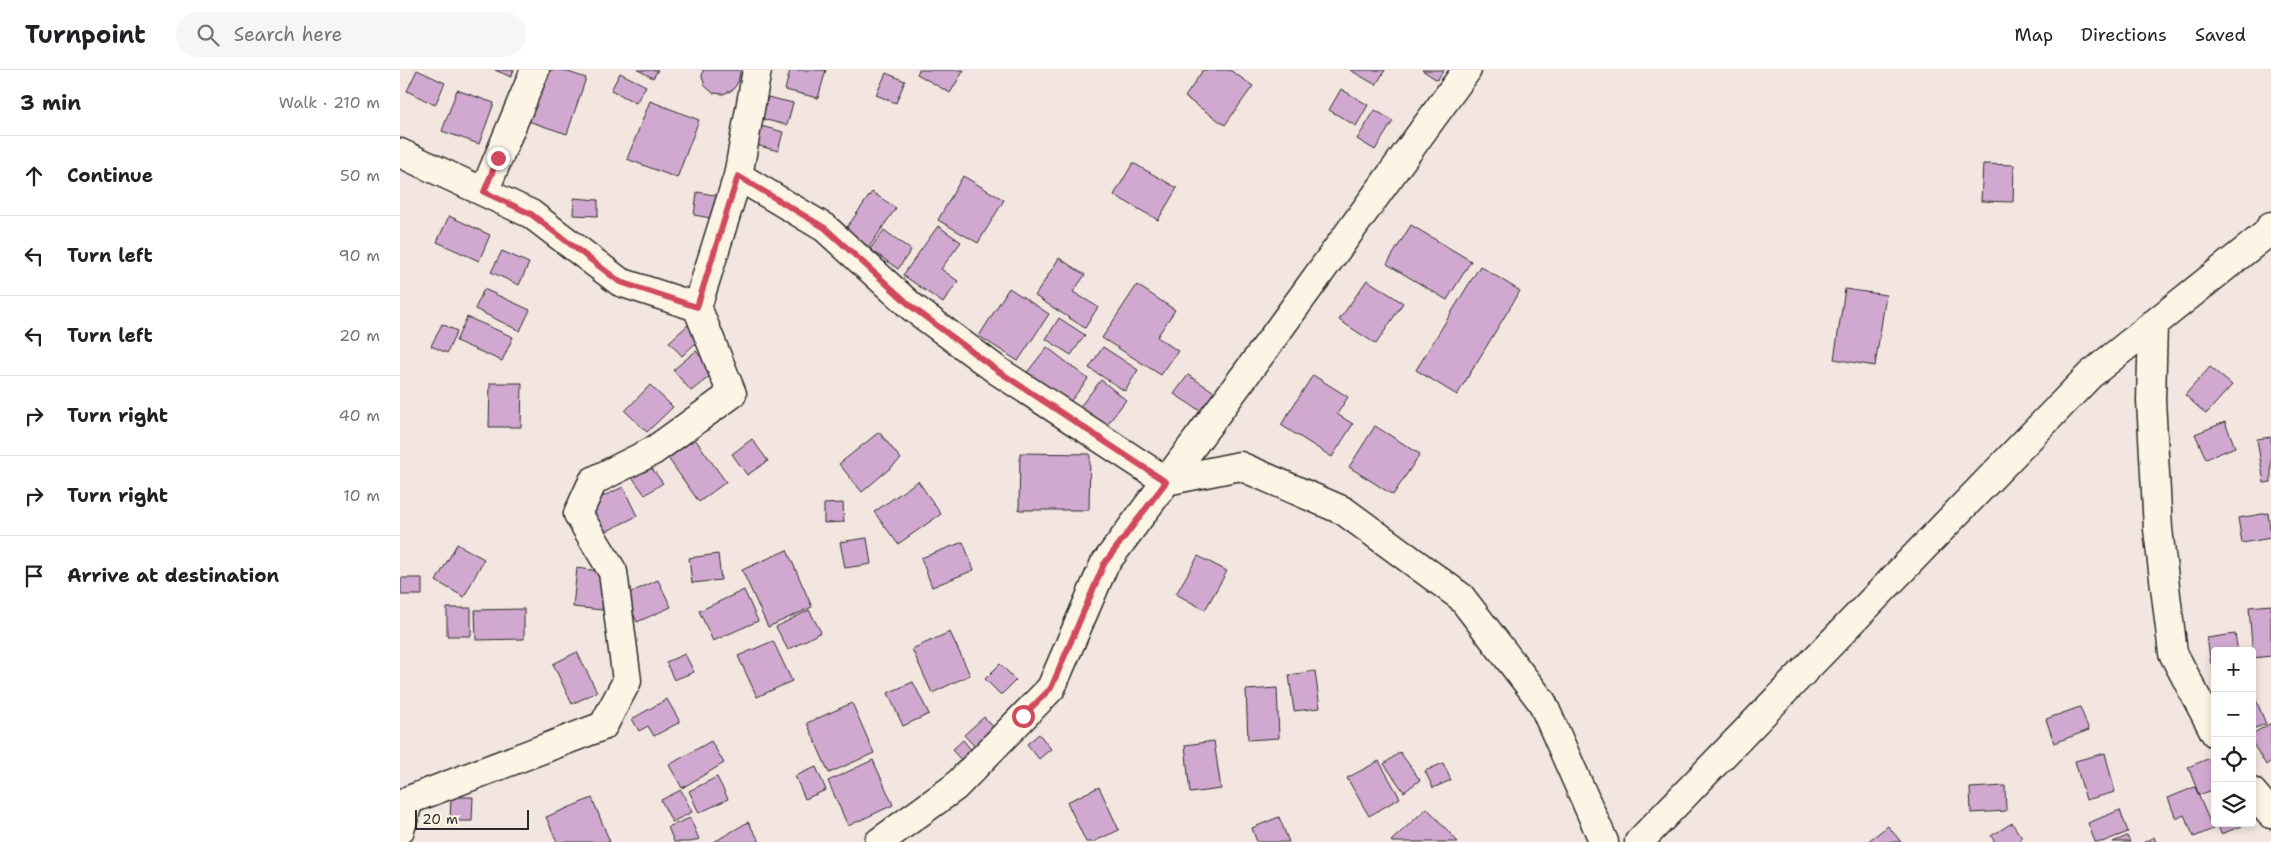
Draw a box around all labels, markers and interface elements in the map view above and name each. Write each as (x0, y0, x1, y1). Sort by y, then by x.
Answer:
search box (176, 12, 526, 57)
text: Turnpoint (25, 19, 146, 51)
icon: search (194, 21, 222, 49)
text: Search here (234, 22, 342, 47)
text: Map (2015, 23, 2053, 47)
text: Directions (2081, 23, 2167, 47)
text: Saved (2195, 23, 2246, 47)
text: 3 min (20, 89, 81, 117)
text: Walk · 210 m (279, 92, 380, 113)
route end (487, 147, 510, 170)
icon: ahead (20, 162, 48, 190)
text: Continue (67, 163, 153, 188)
text: 50 m (340, 165, 380, 186)
icon: left (20, 242, 48, 270)
text: Turn left (67, 243, 153, 268)
text: 90 m (339, 245, 380, 266)
icon: left (20, 322, 48, 350)
text: Turn left (67, 323, 153, 348)
text: 20 m (339, 325, 380, 346)
icon: right (20, 402, 48, 430)
text: Turn right (67, 403, 168, 428)
text: 40 m (338, 405, 380, 426)
icon: right (20, 482, 48, 510)
text: Turn right (67, 483, 168, 508)
text: 10 m (343, 485, 380, 506)
icon: arrive (20, 562, 48, 590)
text: Arrive at destination (67, 563, 279, 588)
map controls (2211, 647, 2256, 827)
button: + (2211, 647, 2256, 692)
button: − (2211, 692, 2256, 737)
route start (1012, 705, 1035, 728)
button: locate (2211, 737, 2256, 782)
button: layers (2211, 782, 2256, 827)
scale bar (415, 807, 529, 830)
text: 20 m (422, 810, 458, 828)

